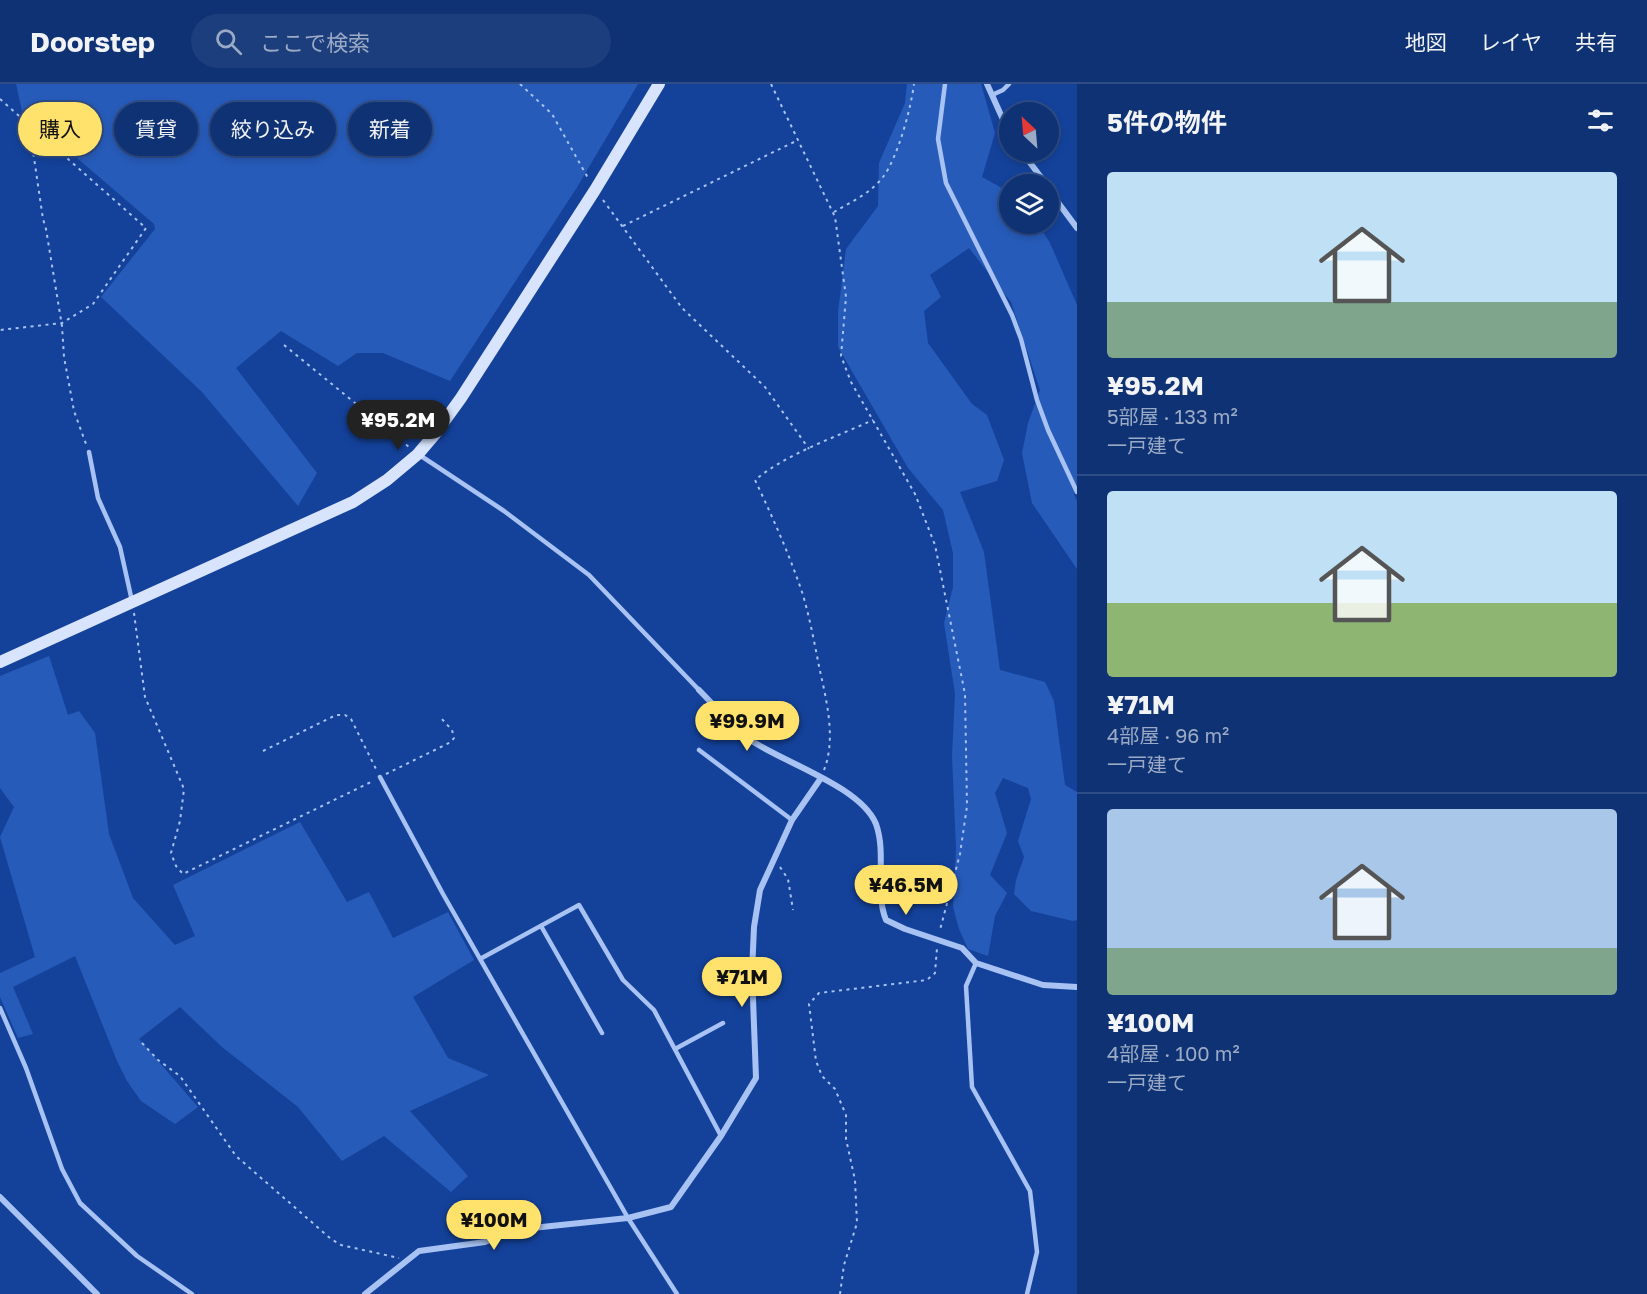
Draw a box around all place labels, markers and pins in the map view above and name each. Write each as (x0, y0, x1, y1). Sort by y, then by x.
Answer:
pin: ¥95.2M (349, 400, 447, 451)
pin: ¥99.9M (698, 701, 796, 752)
pin: ¥46.5M (857, 865, 955, 916)
pin: ¥71M (706, 957, 778, 1008)
pin: ¥100M (452, 1200, 536, 1251)

